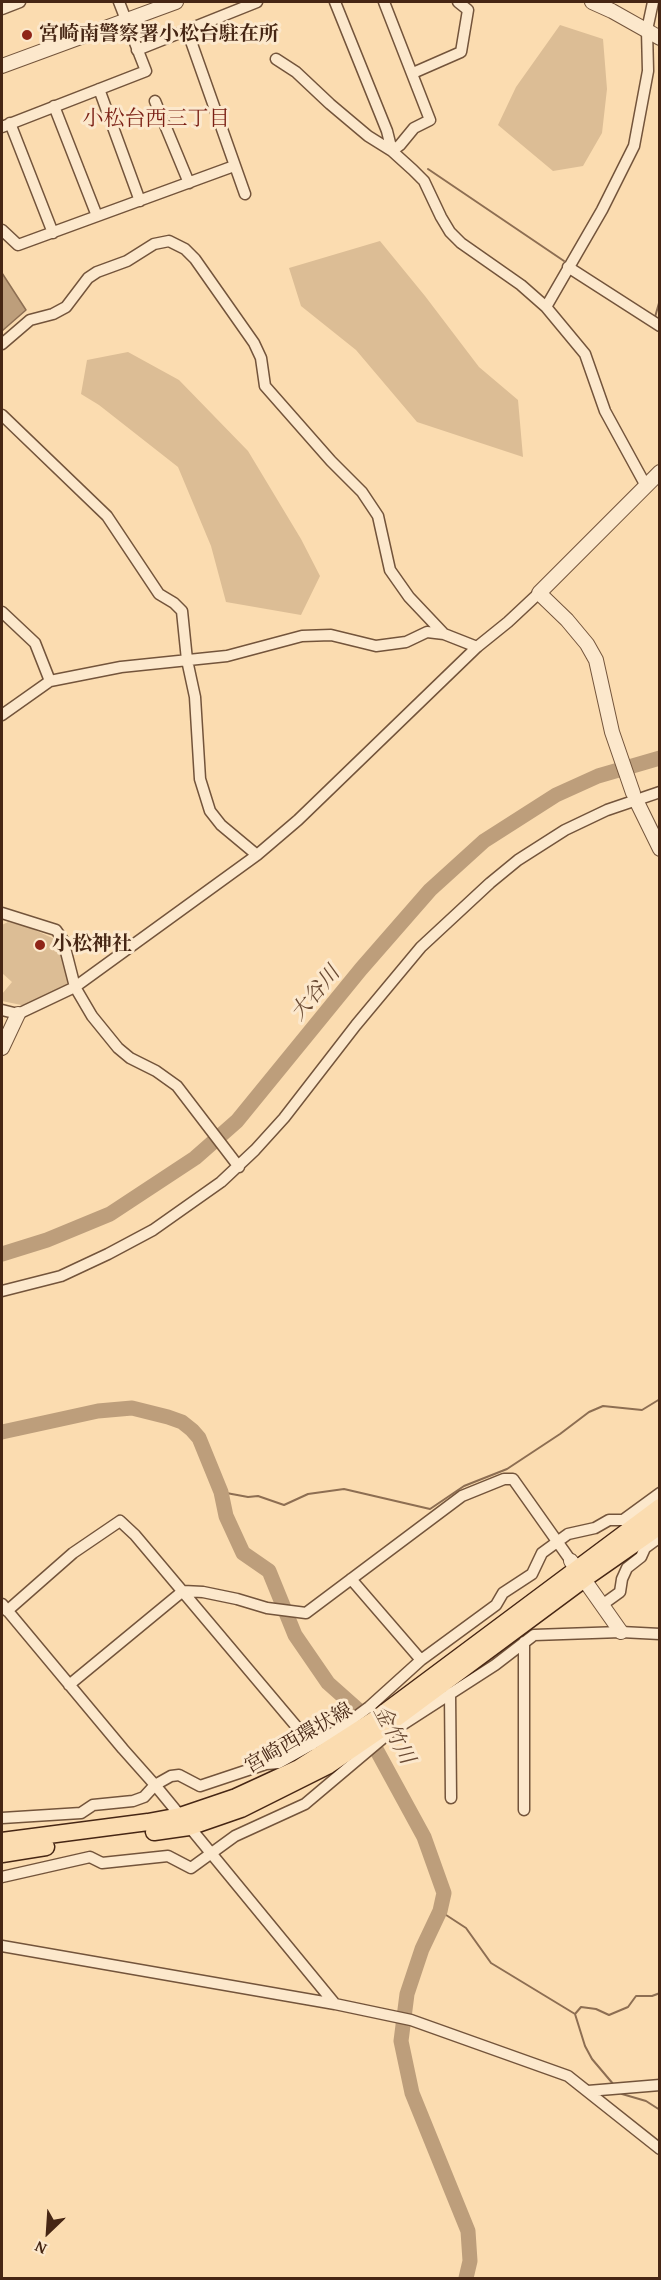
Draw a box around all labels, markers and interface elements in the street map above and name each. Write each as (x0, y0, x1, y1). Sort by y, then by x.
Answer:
place label: 宮崎南警察署小松台駐在所 (39, 23, 279, 47)
marker: 宮崎南警察署小松台駐在所 (20, 28, 34, 42)
district label: 小松台西三丁目 (83, 107, 229, 133)
place label: 小松神社 (52, 933, 132, 957)
marker: 小松神社 (33, 938, 47, 952)
water label: 大谷川 (286, 962, 346, 1026)
street label: 宮崎西環状線 (241, 1699, 357, 1779)
water label: 金竹川 (367, 1701, 419, 1769)
north arrow (18, 2202, 78, 2262)
text: N (30, 2235, 50, 2261)

